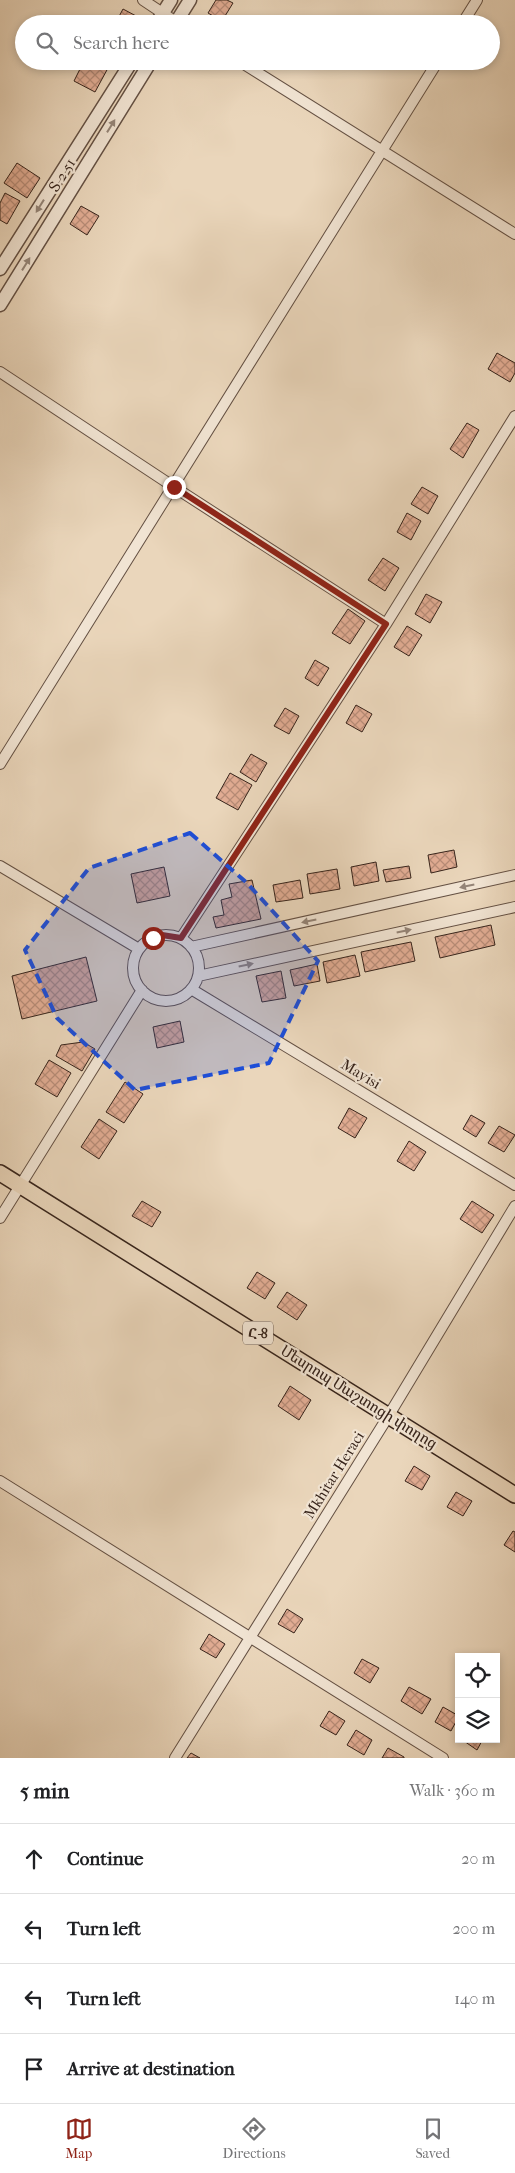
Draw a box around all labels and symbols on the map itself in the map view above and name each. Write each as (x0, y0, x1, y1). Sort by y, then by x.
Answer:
one-way arrow (107, 119, 116, 132)
street label: Տ-2-51 (45, 155, 79, 195)
one-way arrow (35, 199, 45, 212)
one-way arrow (21, 257, 30, 270)
route end (163, 476, 186, 499)
one-way arrow (460, 882, 475, 890)
one-way arrow (301, 917, 316, 925)
route start (142, 927, 165, 950)
one-way arrow (397, 927, 412, 935)
one-way arrow (238, 961, 254, 969)
street label: Mayisi (338, 1055, 384, 1093)
road number: Հ-8 (243, 1322, 273, 1345)
street label: Մեսրոպ Մաշտոցի փողոց (277, 1341, 441, 1453)
street label: Mkhitar Heraci (300, 1428, 368, 1522)

